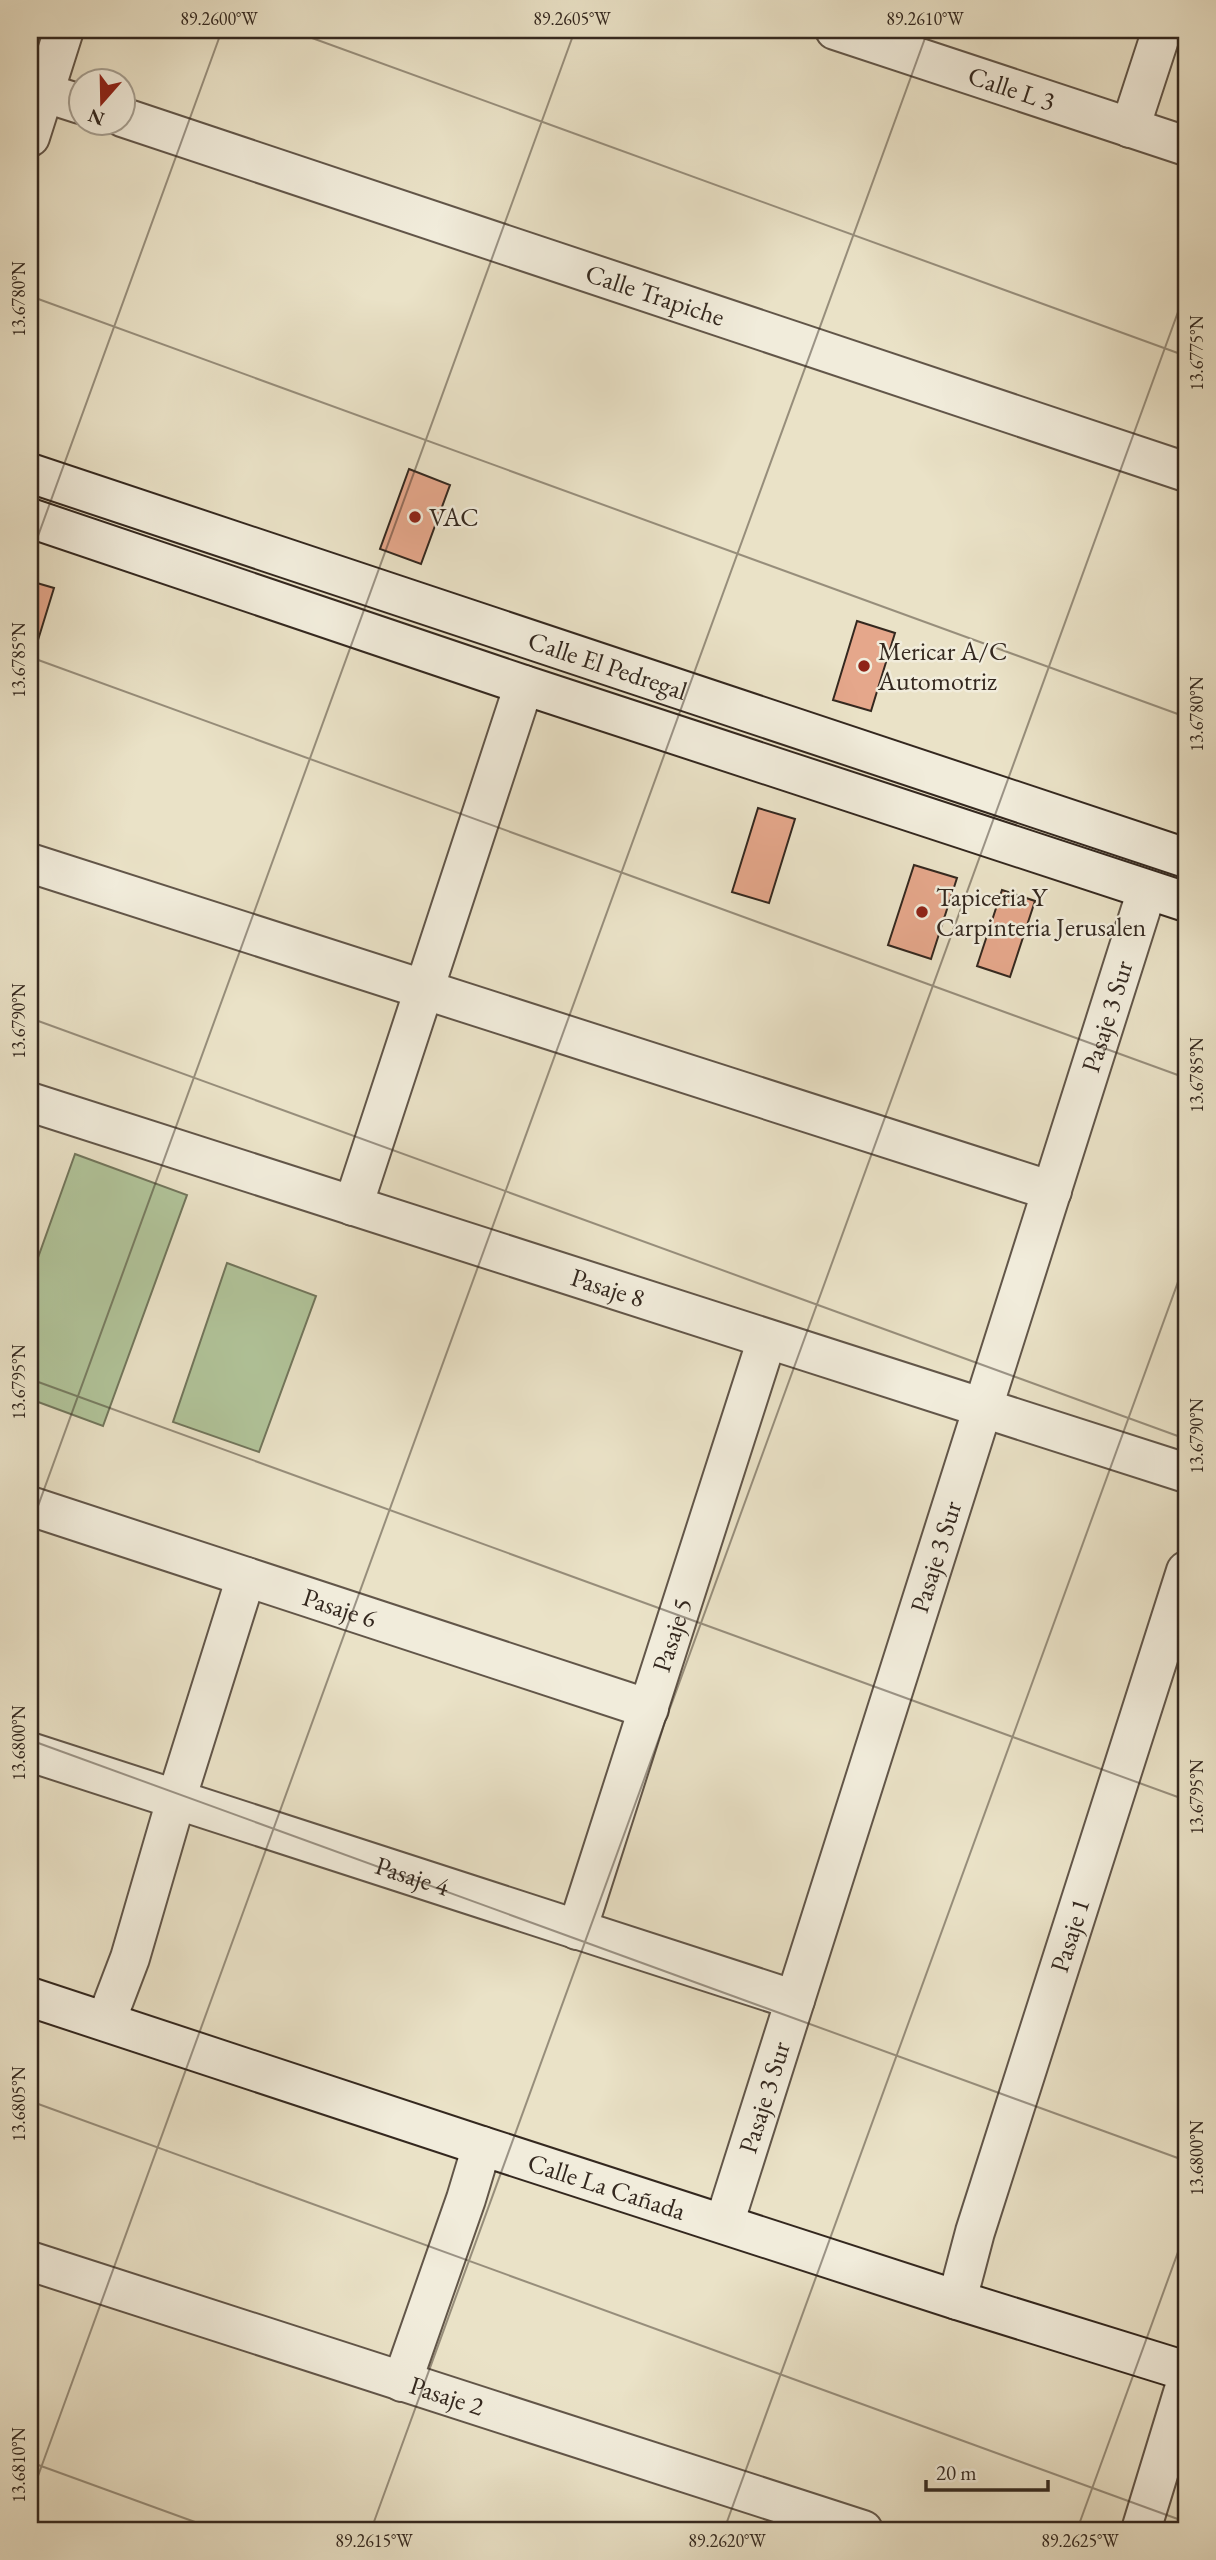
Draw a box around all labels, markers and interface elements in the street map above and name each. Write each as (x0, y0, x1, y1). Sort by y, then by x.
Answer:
text: 89.2600°W (180, 7, 258, 30)
text: 89.2605°W (533, 7, 611, 30)
text: 89.2610°W (886, 7, 964, 30)
street label: Calle L 3 (964, 58, 1059, 119)
north arrow (66, 66, 136, 136)
text: N (84, 103, 108, 132)
street label: Calle Trapiche (581, 256, 729, 334)
text: 13.6780°N (7, 261, 30, 337)
text: 13.6775°N (1185, 315, 1208, 391)
place label: VAC (429, 500, 479, 534)
marker: VAC (407, 509, 423, 525)
text: 13.6785°N (7, 622, 30, 698)
street label: Calle El Pedregal (524, 623, 692, 708)
place label: Mericar A/C Automotriz (877, 634, 1007, 698)
marker: Mericar A/C Automotriz (856, 658, 872, 674)
text: 13.6780°N (1185, 676, 1208, 752)
place label: Tapiceria Y Carpinteria Jerusalen (936, 880, 1147, 944)
marker: Tapiceria Y Carpinteria Jerusalen (914, 904, 930, 920)
street label: Pasaje 3 Sur (1073, 956, 1141, 1076)
text: 13.6790°N (7, 983, 30, 1059)
text: 13.6785°N (1185, 1037, 1208, 1113)
street label: Pasaje 8 (567, 1260, 649, 1315)
text: 13.6795°N (7, 1344, 30, 1420)
text: 13.6790°N (1185, 1398, 1208, 1474)
street label: Pasaje 3 Sur (902, 1496, 969, 1617)
street label: Pasaje 6 (299, 1580, 381, 1636)
street label: Pasaje 5 (644, 1594, 700, 1676)
text: 13.6800°N (7, 1705, 30, 1781)
text: 13.6795°N (1185, 1759, 1208, 1835)
street label: Pasaje 4 (371, 1848, 454, 1904)
street label: Pasaje 1 (1042, 1894, 1097, 1976)
street label: Pasaje 3 Sur (731, 2037, 798, 2157)
text: 13.6805°N (7, 2066, 30, 2142)
text: 13.6800°N (1185, 2120, 1208, 2196)
street label: Calle La Cañada (523, 2145, 690, 2228)
street label: Pasaje 2 (406, 2368, 489, 2424)
text: 13.6810°N (7, 2427, 30, 2503)
scale bar (926, 2448, 1048, 2492)
text: 20 m (936, 2459, 977, 2486)
text: 89.2615°W (335, 2529, 413, 2552)
text: 89.2620°W (688, 2529, 766, 2552)
text: 89.2625°W (1041, 2529, 1119, 2552)

